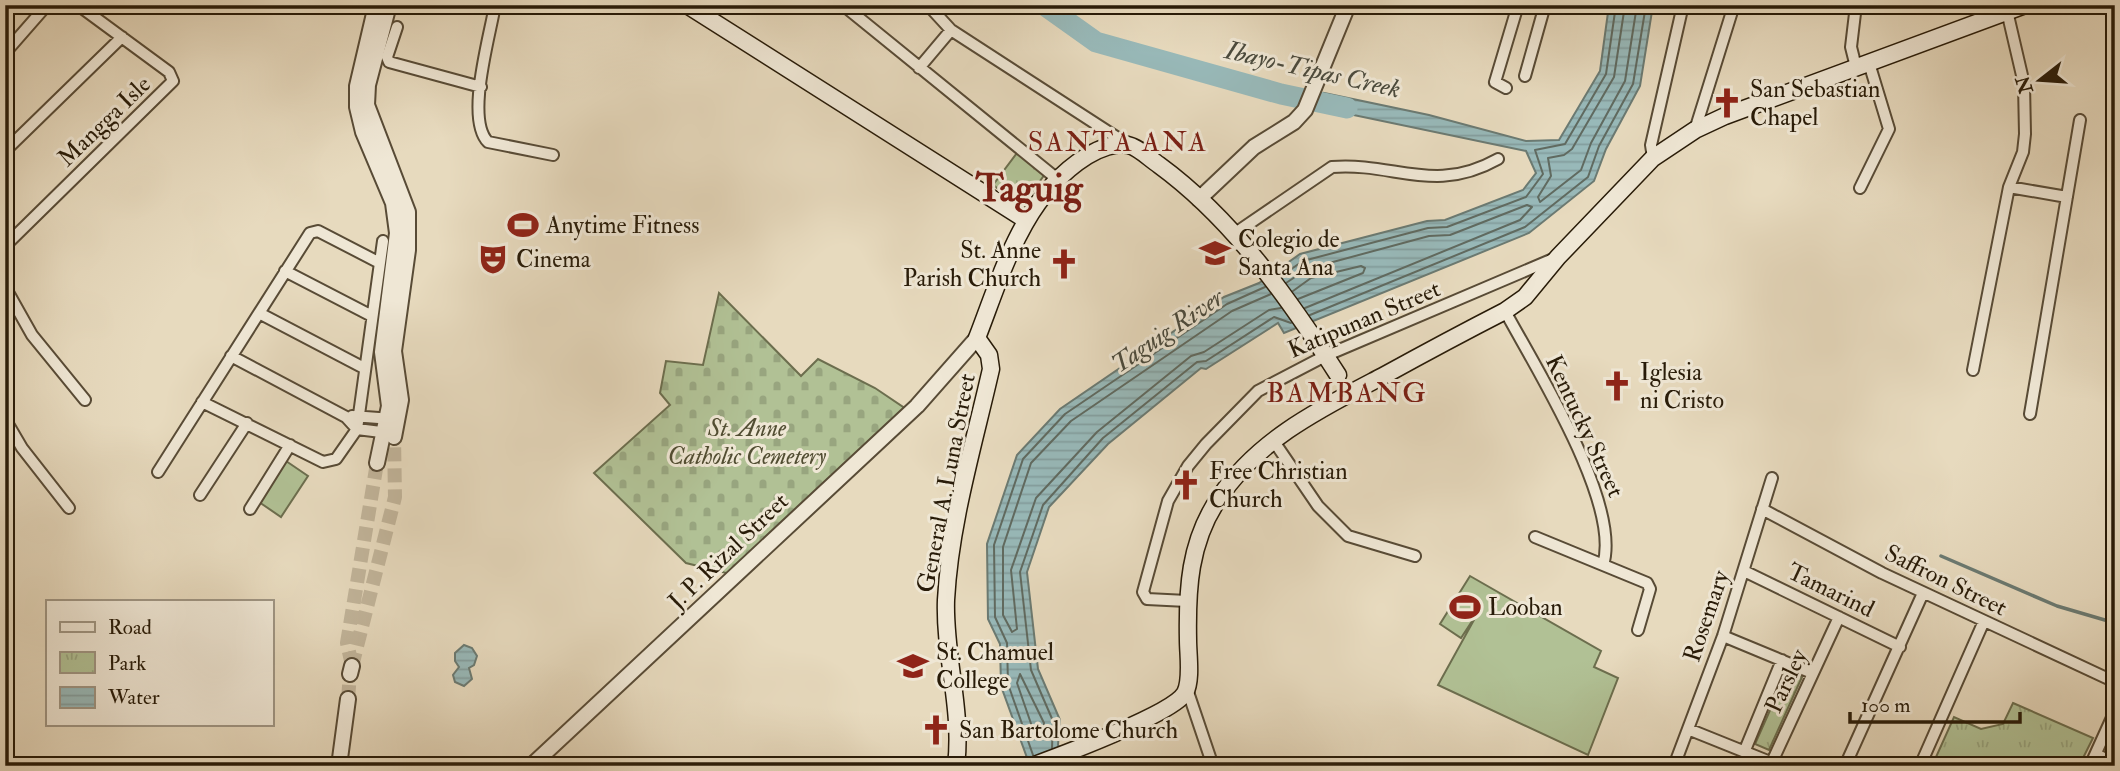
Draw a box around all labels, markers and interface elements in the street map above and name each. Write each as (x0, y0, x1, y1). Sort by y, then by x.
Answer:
water label: Ibayo-Tipas Creek (1220, 34, 1404, 106)
north arrow (2004, 46, 2074, 116)
street label: Mangga Isle (51, 69, 157, 173)
text: N (2010, 72, 2039, 97)
place label: San Sebastian Chapel (1750, 74, 1880, 133)
church icon: San Sebastian Chapel (1710, 86, 1744, 120)
district label: SANTA ANA (1028, 125, 1208, 160)
district label: Taguig (974, 165, 1084, 213)
sports icon: Anytime Fitness (506, 208, 540, 242)
place label: Anytime Fitness (545, 210, 699, 241)
place label: Colegio de Santa Ana (1238, 224, 1340, 283)
place label: St. Anne Parish Church (903, 235, 1041, 294)
school or university icon: Colegio de Santa Ana (1198, 236, 1232, 270)
theatre icon: Cinema (476, 242, 510, 276)
place label: Cinema (516, 244, 592, 275)
church icon: St. Anne Parish Church (1047, 247, 1081, 281)
street label: Katipunan Street (1283, 273, 1445, 366)
water label: Taguig River (1105, 281, 1231, 380)
street label: Kentucky Street (1538, 350, 1631, 503)
place label: Iglesia ni Cristo (1640, 357, 1724, 416)
church icon: Iglesia ni Cristo (1600, 369, 1634, 403)
street label: General A. Luna Street (910, 371, 983, 595)
district label: BAMBANG (1266, 376, 1428, 411)
park label: St. Anne Catholic Cemetery (668, 413, 827, 472)
place label: Free Christian Church (1209, 456, 1348, 515)
church icon: Free Christian Church (1169, 468, 1203, 502)
street label: J. P. Rizal Street (661, 486, 795, 617)
street label: Saffron Street (1879, 537, 2012, 624)
street label: Tamarind (1782, 556, 1880, 625)
street label: Rosemary (1676, 566, 1737, 666)
sports icon: Looban (1448, 590, 1482, 624)
place label: Looban (1488, 592, 1563, 623)
legend (46, 600, 273, 726)
text: Road (108, 614, 153, 641)
place label: St. Chamuel College (936, 637, 1054, 696)
street label: Parsley (1758, 644, 1815, 718)
school or university icon: St. Chamuel College (896, 649, 930, 683)
text: Park (108, 650, 146, 677)
scale bar (1850, 680, 2020, 724)
text: Water (107, 684, 160, 711)
text: 100 m (1861, 692, 1911, 719)
church icon: San Bartolome Church (919, 713, 953, 747)
place label: San Bartolome Church (959, 715, 1178, 746)

